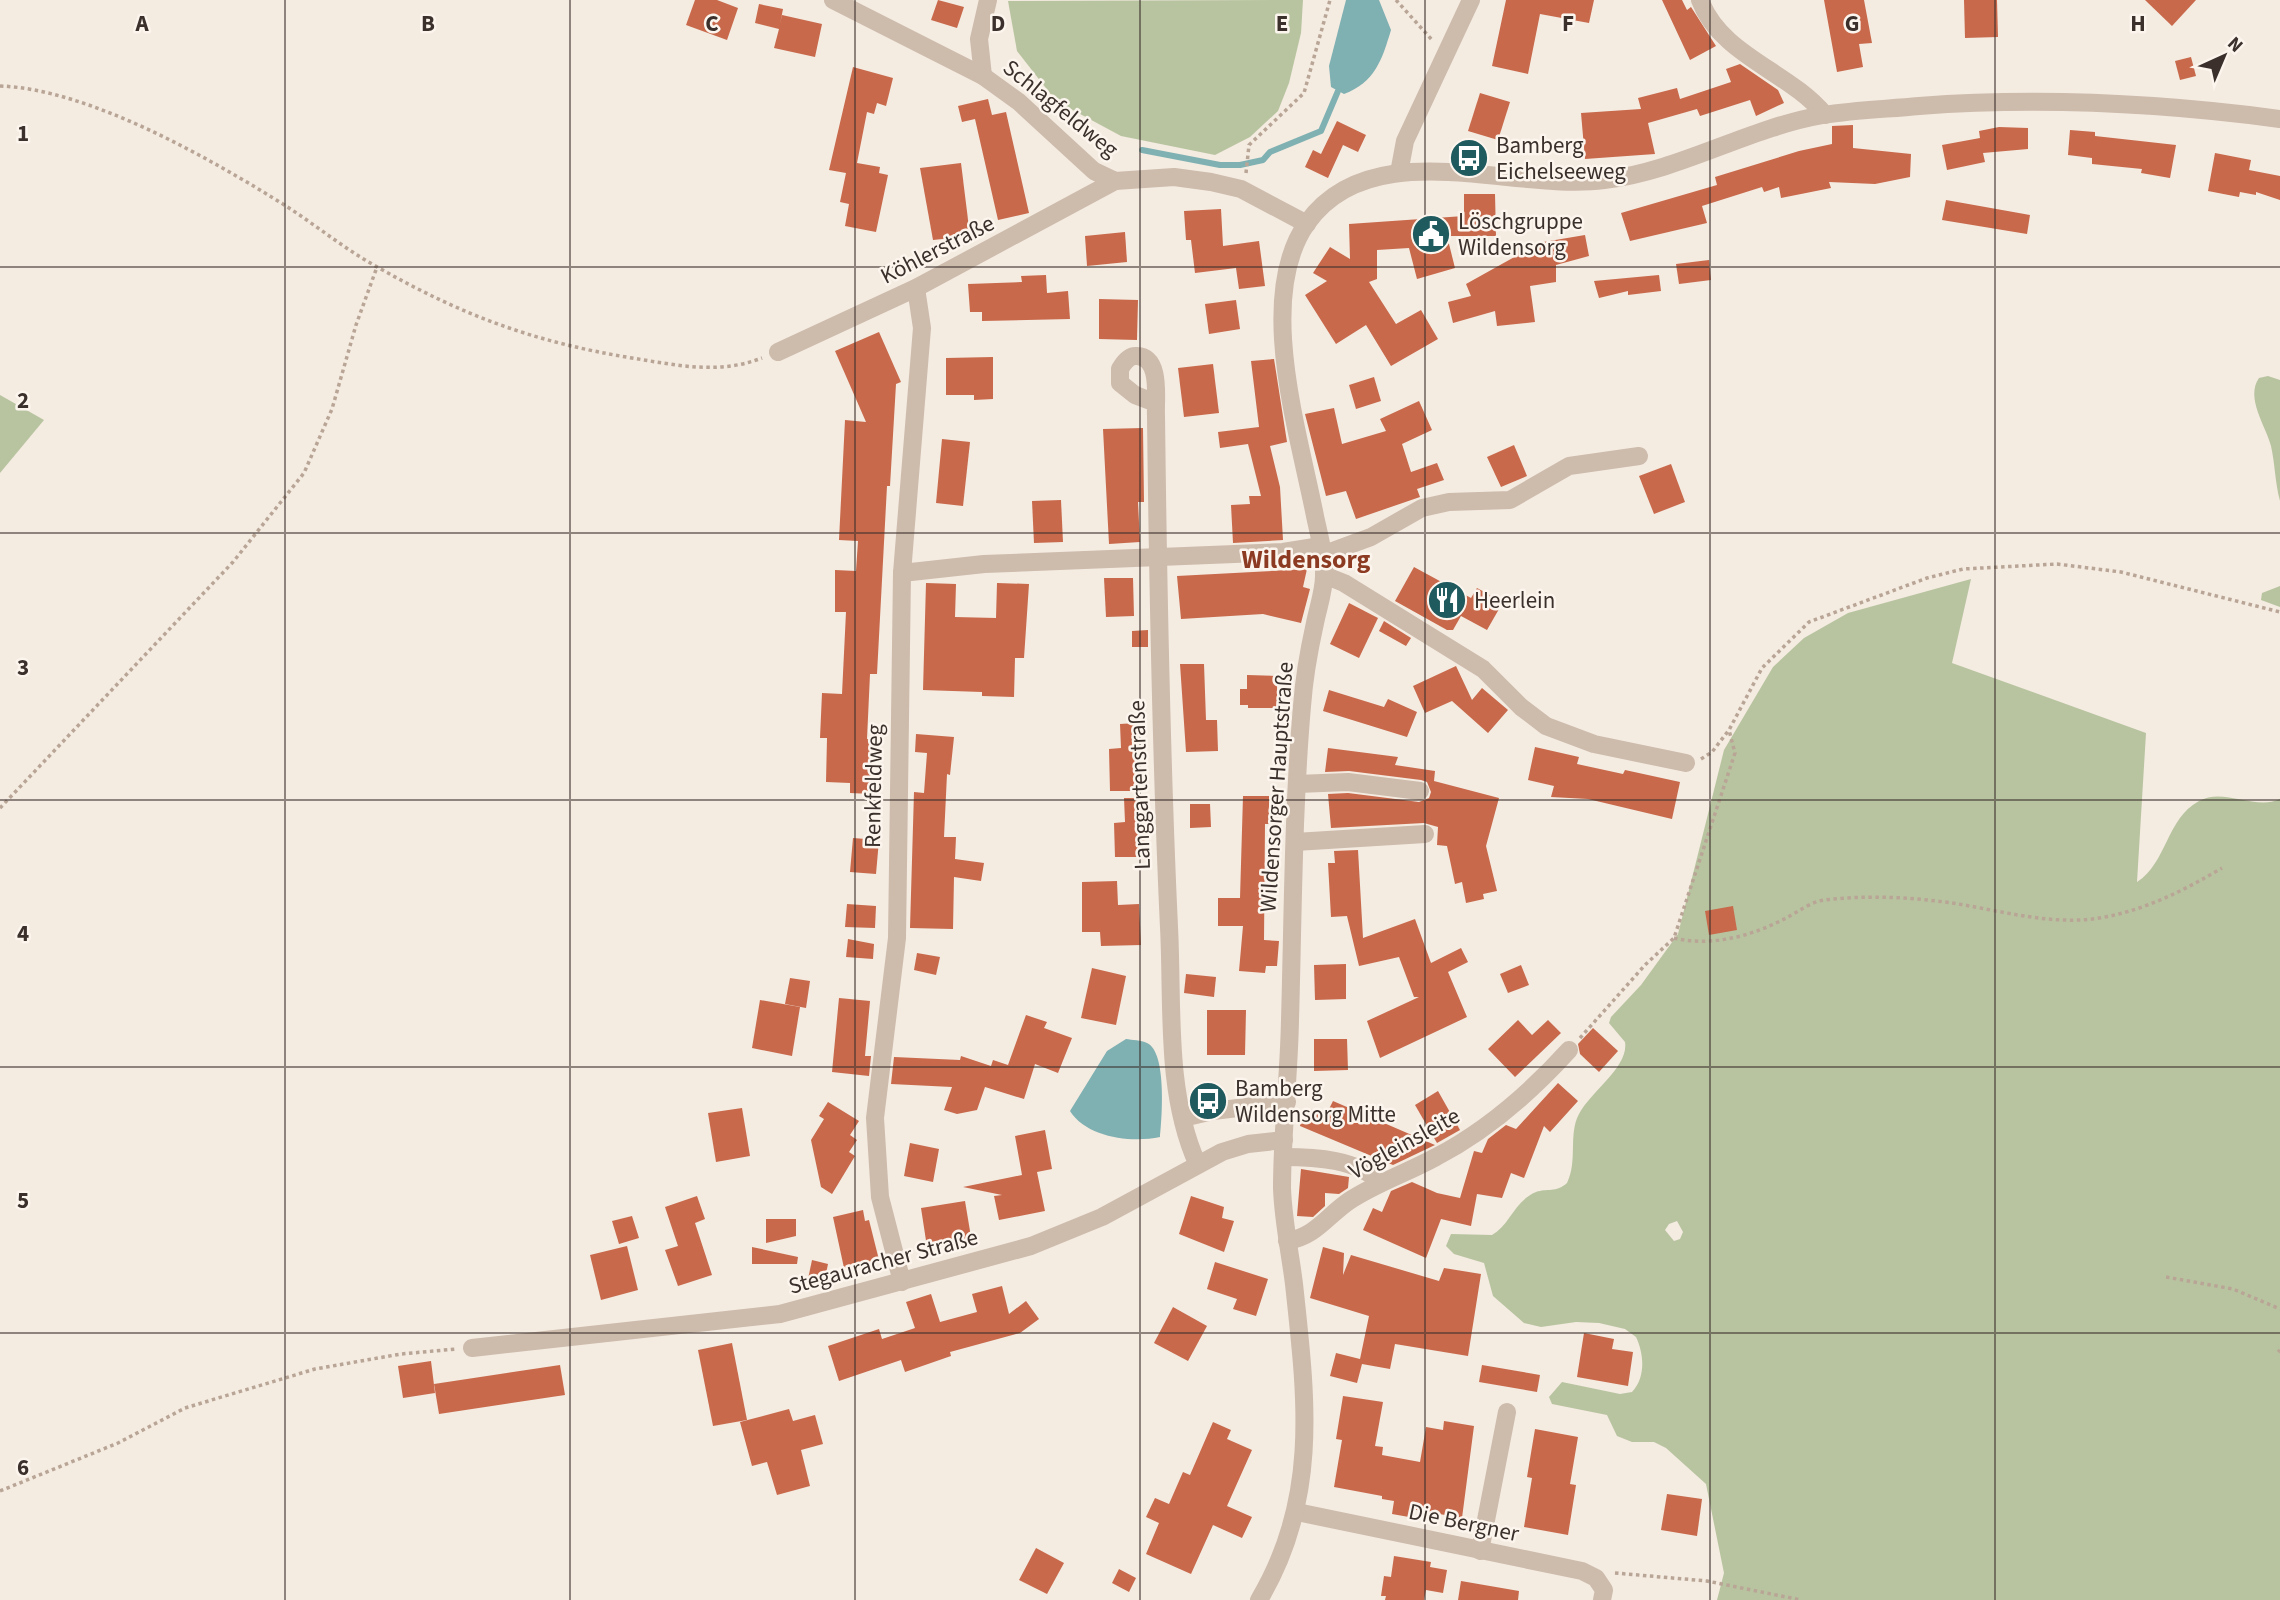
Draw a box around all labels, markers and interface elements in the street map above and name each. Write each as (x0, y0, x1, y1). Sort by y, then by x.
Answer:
text: A (134, 7, 149, 40)
text: B (421, 7, 435, 40)
text: C (705, 7, 719, 40)
text: D (991, 7, 1005, 40)
text: E (1276, 7, 1288, 40)
text: F (1562, 7, 1574, 40)
text: G (1845, 7, 1859, 40)
text: H (2130, 7, 2146, 40)
north arrow (2189, 21, 2259, 91)
text: N (2221, 31, 2249, 59)
street label: Schlagfeldweg (996, 51, 1126, 166)
text: 1 (17, 117, 29, 150)
place label: Bamberg Eichelseeweg (1496, 129, 1626, 188)
bus stop icon: Bamberg Eichelseeweg (1448, 137, 1490, 179)
place label: Löschgruppe Wildensorg (1458, 205, 1583, 264)
street label: Köhlerstraße (875, 207, 1000, 292)
public building icon: Löschgruppe Wildensorg (1410, 213, 1452, 255)
text: 2 (17, 384, 29, 417)
district label: Wildensorg (1242, 541, 1371, 578)
restaurant icon: Heerlein (1426, 579, 1468, 621)
place label: Heerlein (1474, 584, 1555, 617)
text: 3 (17, 651, 29, 684)
street label: Wildensorger Hauptstraße (1251, 661, 1302, 913)
street label: Langgartenstraße (1120, 700, 1159, 870)
street label: Renkfeldweg (856, 723, 891, 848)
text: 4 (17, 917, 29, 950)
place label: Bamberg Wildensorg Mitte (1235, 1072, 1396, 1131)
bus stop icon: Bamberg Wildensorg Mitte (1187, 1080, 1229, 1122)
street label: Vögleinsleite (1343, 1099, 1466, 1188)
text: 5 (17, 1184, 29, 1217)
street label: Stegauracher Straße (785, 1220, 982, 1303)
text: 6 (17, 1451, 29, 1484)
street label: Die Bergner (1406, 1495, 1523, 1550)

